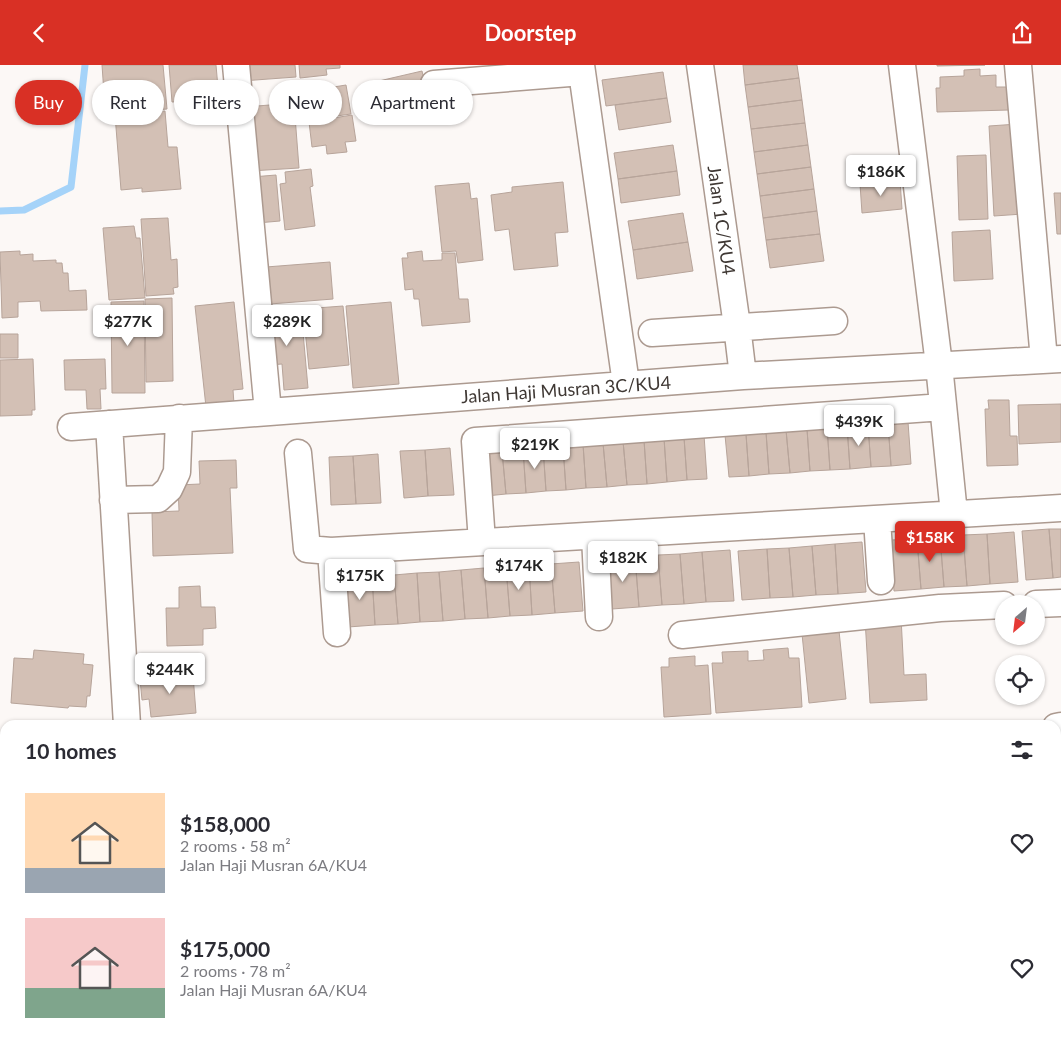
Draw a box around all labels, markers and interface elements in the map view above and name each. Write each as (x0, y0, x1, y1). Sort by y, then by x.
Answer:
icon: back (25, 19, 53, 47)
text: Doorstep (484, 19, 577, 46)
icon: share (1008, 19, 1036, 47)
chip: Buy (15, 80, 82, 125)
chip: Rent (92, 80, 164, 125)
chip: Filters (174, 80, 259, 125)
chip: New (269, 80, 342, 125)
chip: Apartment (352, 80, 473, 125)
pin: $186K (846, 155, 916, 197)
text: $186K (857, 161, 905, 180)
street label: Jalan 1C/KU4 (703, 164, 741, 276)
pin: $277K (93, 305, 163, 347)
pin: $289K (252, 305, 322, 347)
text: $277K (104, 311, 152, 330)
text: $289K (263, 311, 311, 330)
street label: Jalan Haji Musran 3C/KU4 (460, 371, 672, 407)
pin: $439K (824, 405, 894, 447)
text: $439K (835, 411, 883, 430)
pin: $219K (500, 427, 570, 470)
text: $219K (511, 434, 559, 453)
pin: $158K (895, 521, 965, 563)
text: $158K (906, 527, 954, 546)
pin: $182K (588, 541, 658, 583)
text: $182K (599, 547, 647, 566)
pin: $174K (484, 549, 554, 591)
text: $174K (495, 555, 543, 574)
pin: $175K (325, 559, 395, 601)
text: $175K (336, 565, 384, 584)
north arrow (995, 595, 1045, 645)
map controls (995, 595, 1045, 705)
pin: $244K (135, 653, 205, 695)
button: locate (995, 655, 1045, 705)
text: $244K (146, 659, 194, 678)
icon: filters (1008, 736, 1036, 764)
text: 10 homes (25, 738, 116, 763)
text: $158,000 (180, 811, 270, 836)
icon: home (65, 813, 125, 873)
icon: heart (1008, 829, 1036, 857)
text: 2 rooms · 58 m² (180, 836, 291, 855)
text: Jalan Haji Musran 6A/KU4 (180, 855, 367, 874)
text: $175,000 (180, 936, 270, 961)
icon: home (65, 938, 125, 998)
icon: heart (1008, 954, 1036, 982)
text: 2 rooms · 78 m² (180, 961, 291, 980)
text: Jalan Haji Musran 6A/KU4 (180, 980, 367, 999)

